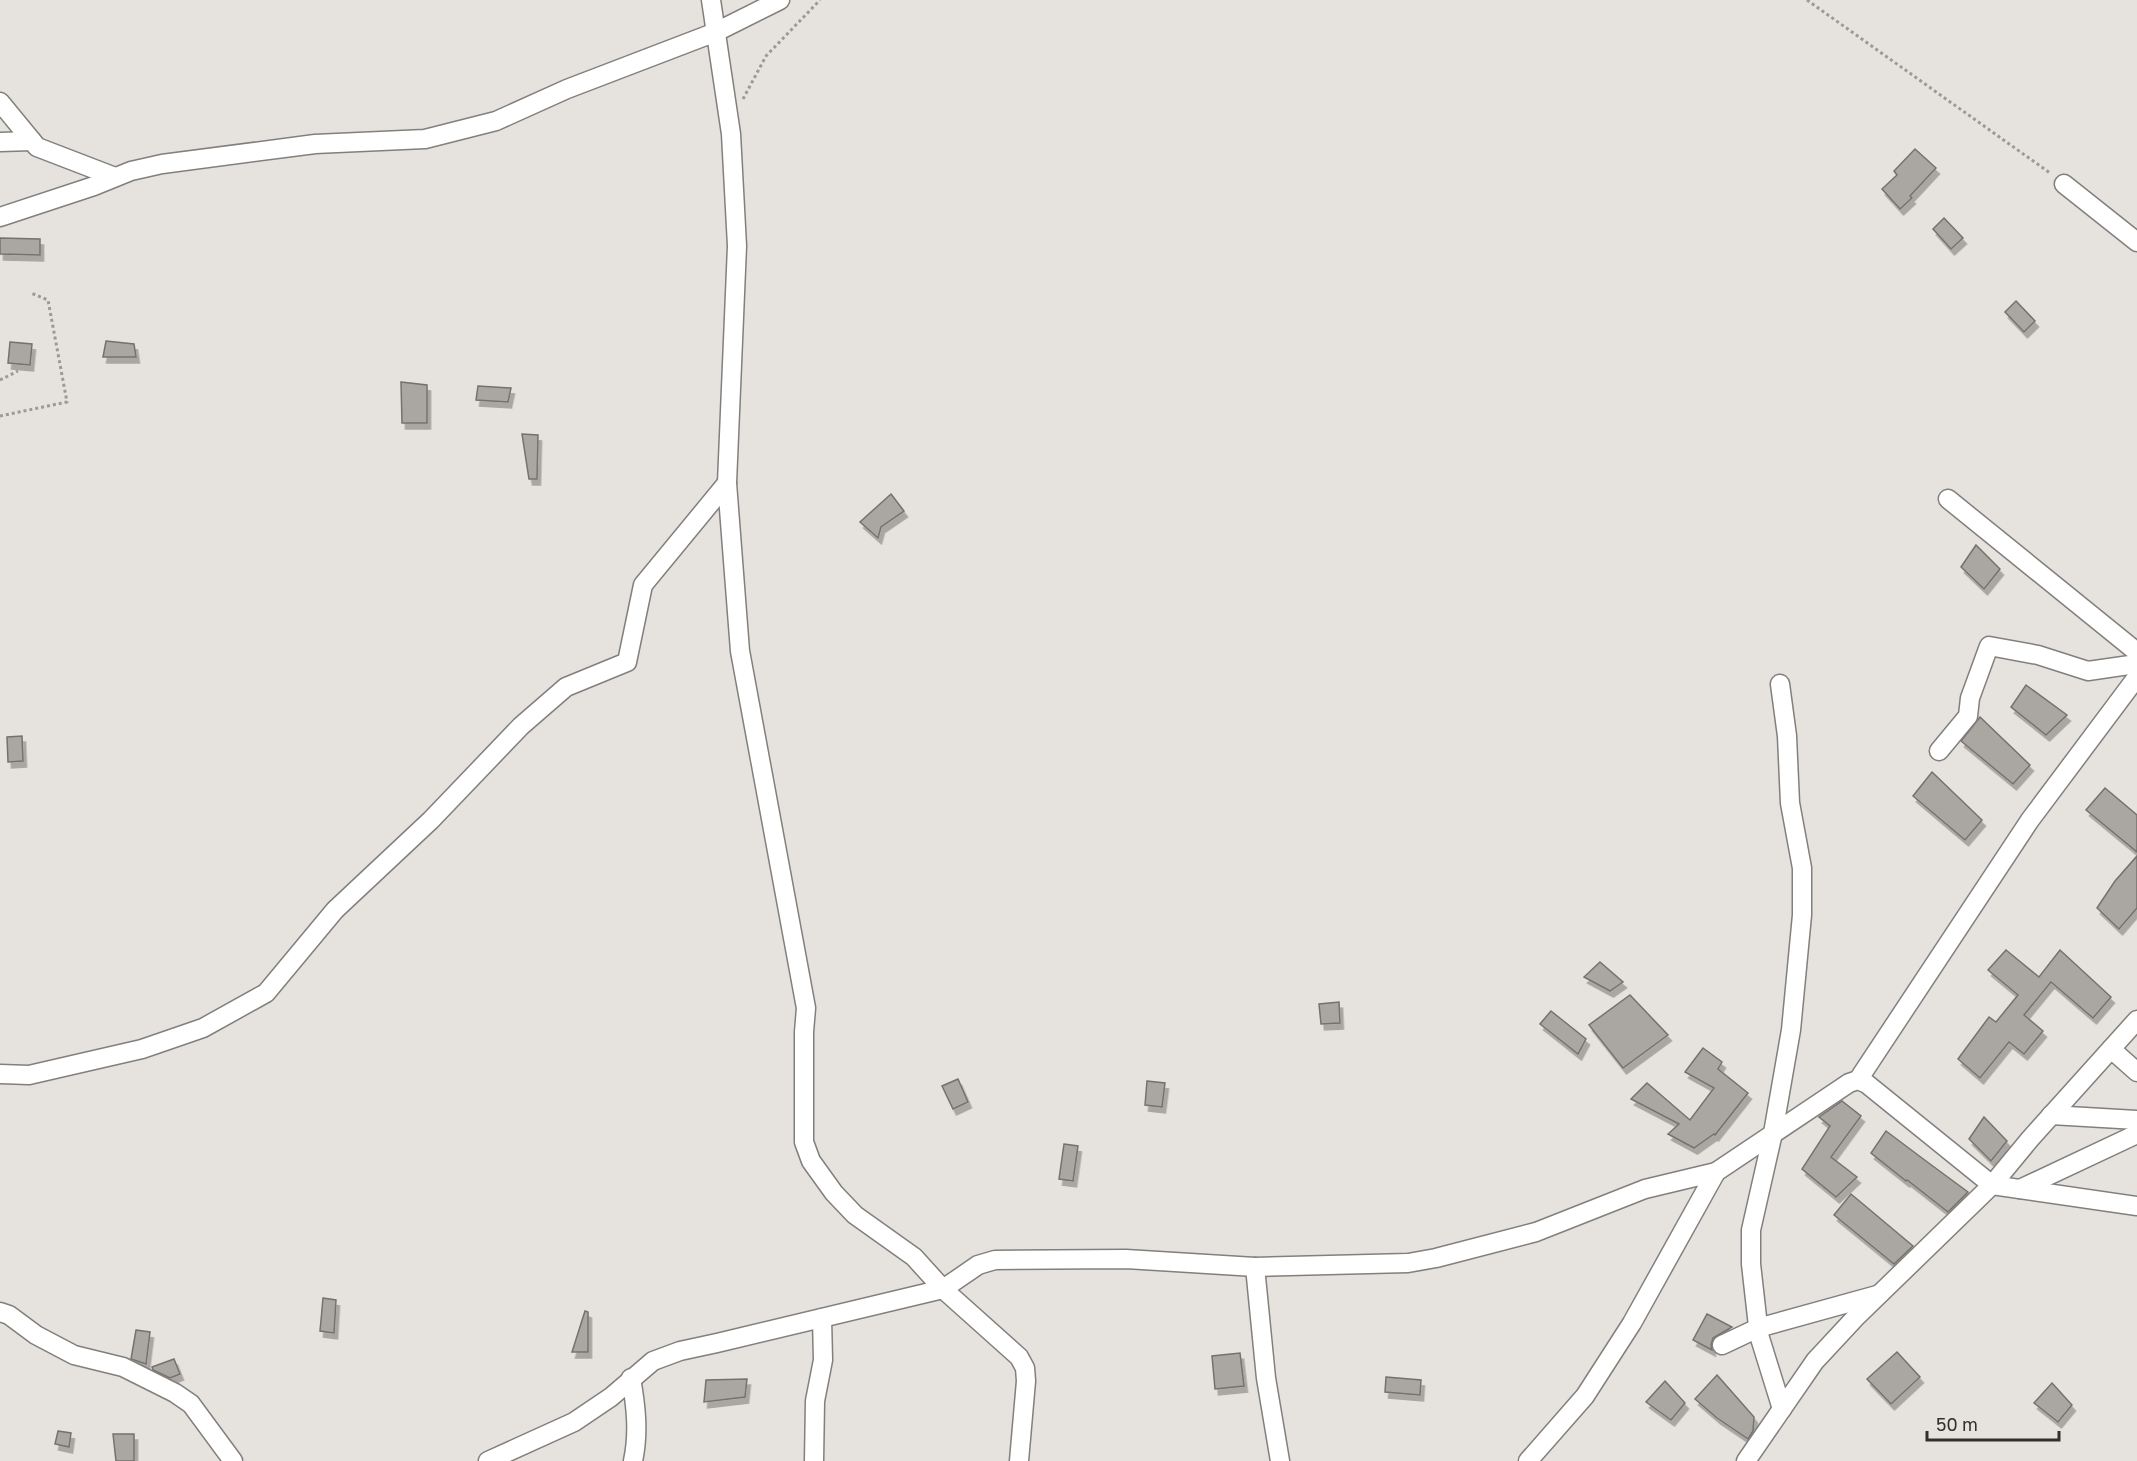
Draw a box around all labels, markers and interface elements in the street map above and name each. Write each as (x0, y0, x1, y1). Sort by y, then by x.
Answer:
scale bar (1927, 1404, 2059, 1442)
text: 50 m (1936, 1413, 1978, 1435)

